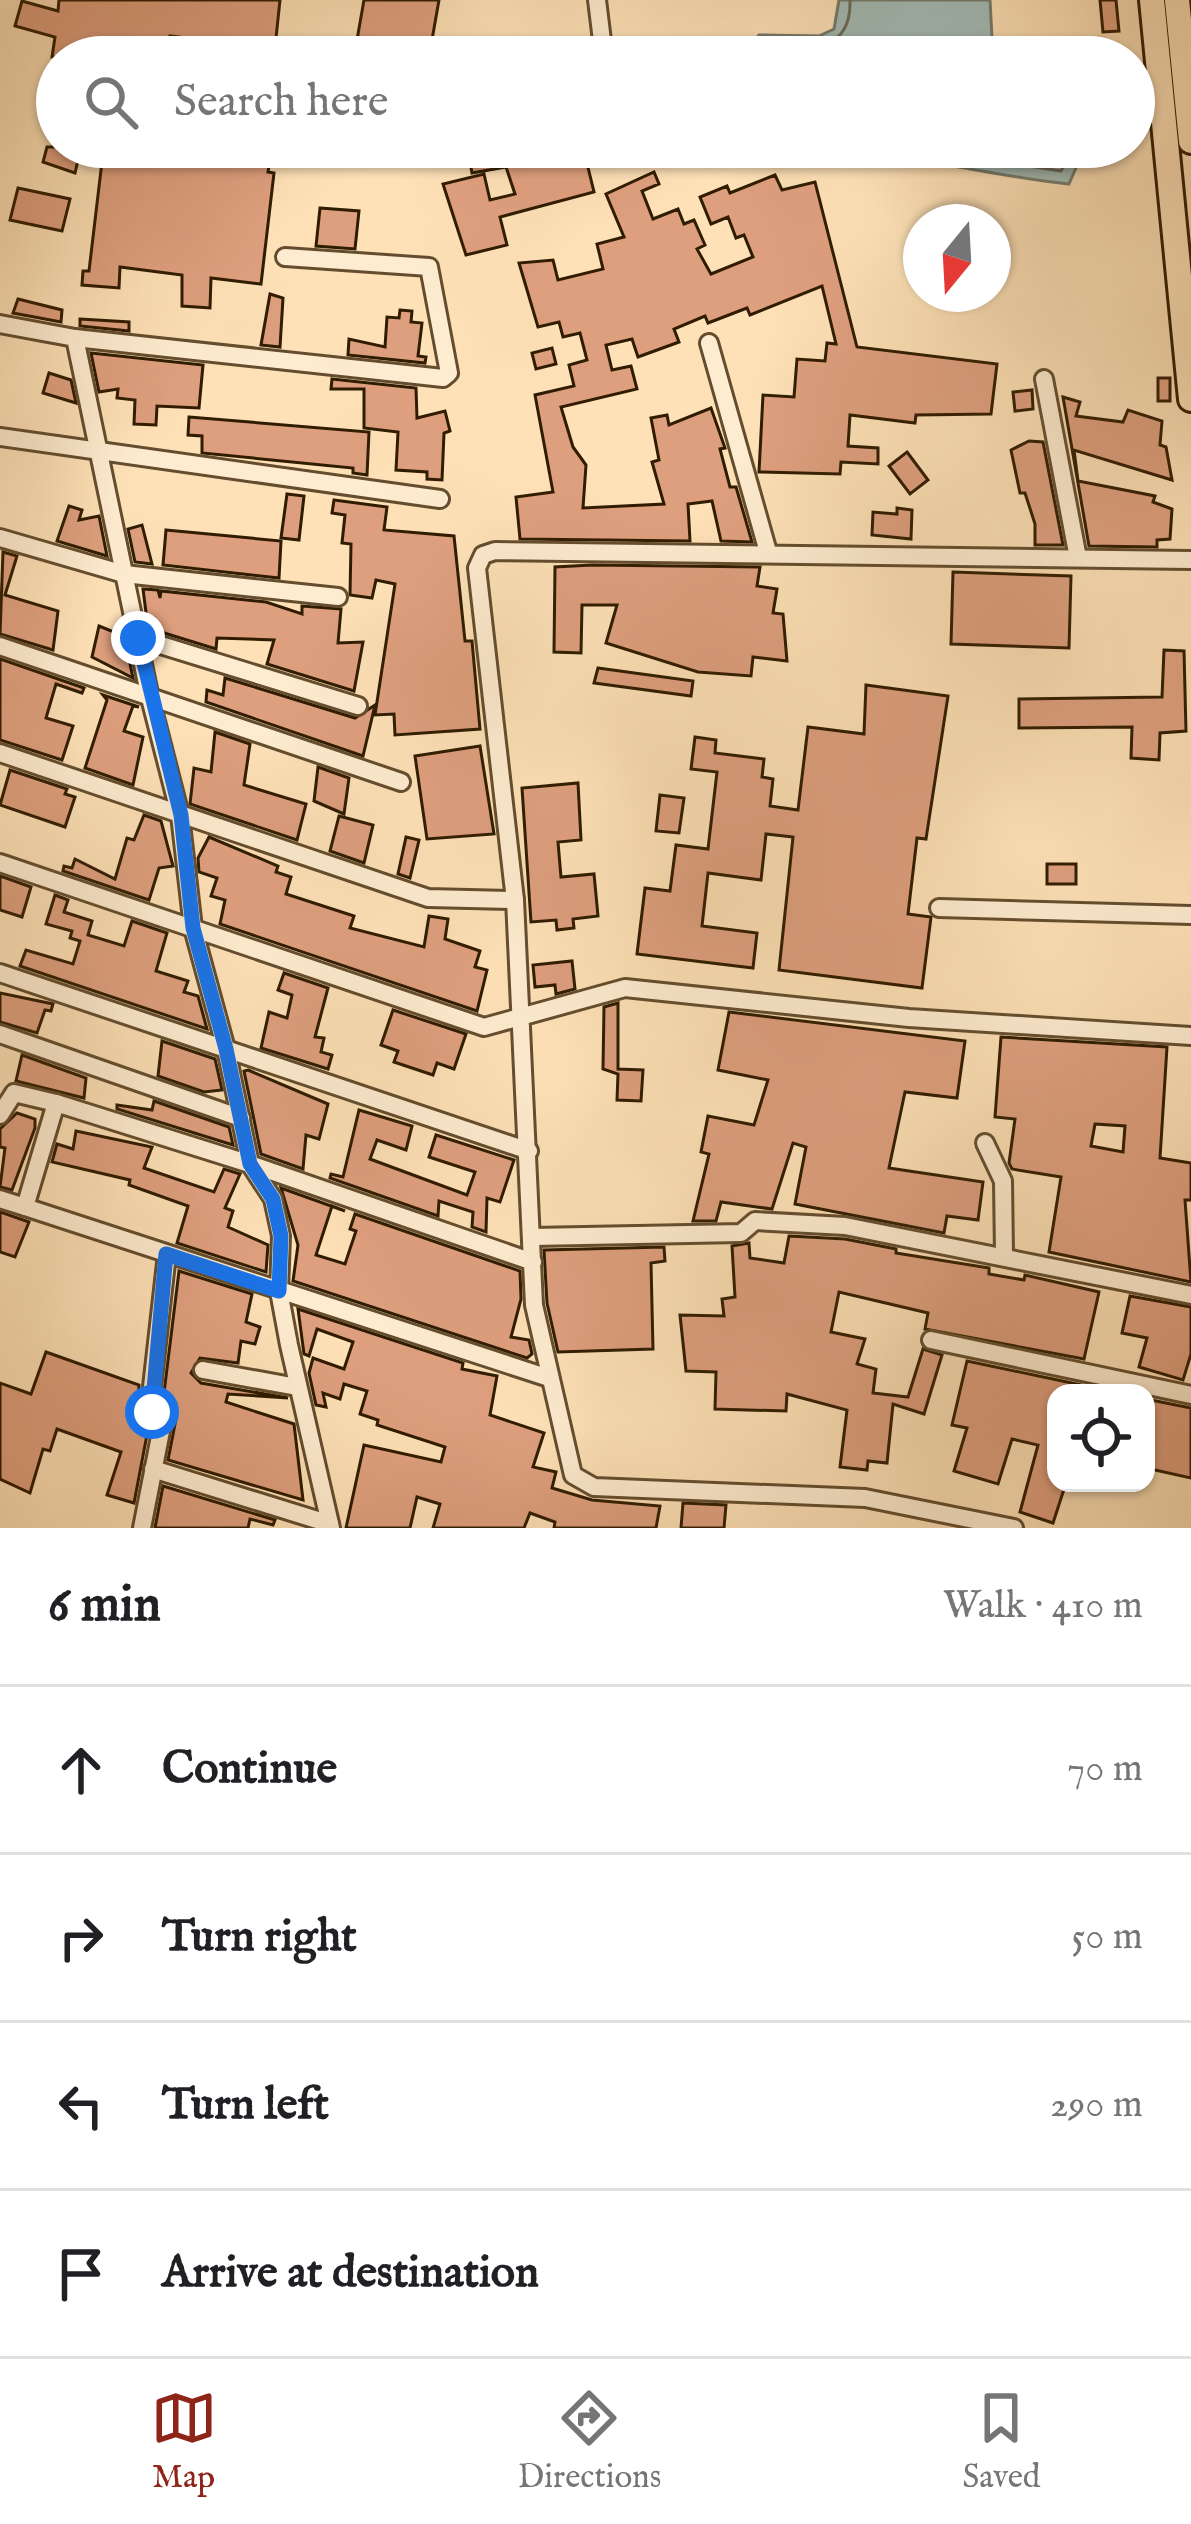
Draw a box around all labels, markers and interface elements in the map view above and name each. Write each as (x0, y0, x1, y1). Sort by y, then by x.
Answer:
search box (36, 36, 1155, 168)
icon: search (78, 69, 144, 135)
text: Search here (174, 74, 388, 131)
north arrow (903, 204, 1011, 312)
route end (111, 611, 165, 665)
map controls (1047, 1384, 1155, 1492)
button: locate (1047, 1384, 1155, 1492)
route start (125, 1385, 179, 1439)
text: 6 min (48, 1574, 161, 1639)
text: Walk · 410 m (943, 1582, 1143, 1631)
icon: ahead (48, 1737, 114, 1803)
text: Continue (162, 1741, 337, 1798)
text: 70 m (1067, 1745, 1143, 1794)
icon: right (48, 1905, 114, 1971)
text: Turn right (162, 1909, 357, 1966)
text: 50 m (1071, 1913, 1143, 1962)
icon: left (48, 2073, 114, 2139)
text: Turn left (162, 2077, 329, 2134)
text: 290 m (1050, 2081, 1143, 2130)
icon: arrive (48, 2241, 114, 2307)
text: Arrive at destination (162, 2245, 539, 2302)
tab: Map (151, 2385, 217, 2499)
tab: Directions (518, 2385, 661, 2499)
tab: Saved (962, 2385, 1040, 2499)

